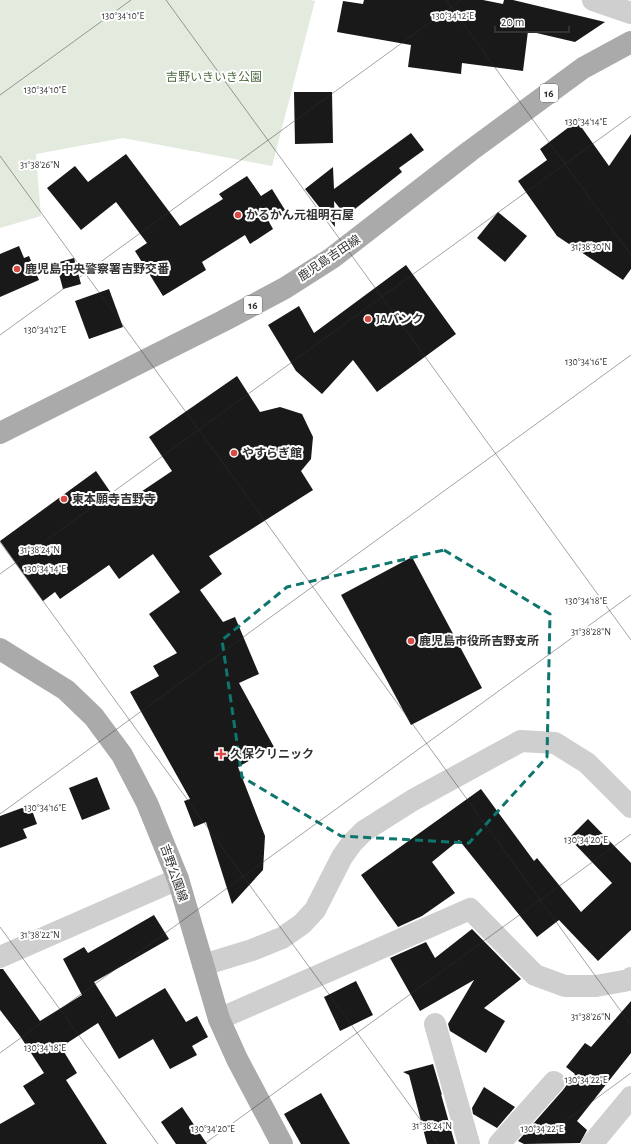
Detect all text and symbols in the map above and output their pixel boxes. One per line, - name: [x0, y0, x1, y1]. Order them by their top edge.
- scale bar: [495, 8, 569, 34]
- text: 130°34'10"E: [102, 11, 145, 21]
- text: 130°34'12"E: [432, 11, 474, 21]
- text: 20 m: [501, 16, 524, 28]
- park label: 吉野いきいき公園: [166, 70, 262, 83]
- road number: 16: [540, 84, 558, 102]
- text: 130°34'10"E: [24, 85, 67, 95]
- text: 130°34'14"E: [565, 117, 607, 127]
- text: 31°38'26"N: [20, 160, 60, 170]
- place label: かるかん元祖明石屋: [246, 209, 354, 221]
- marker: かるかん元祖明石屋: [233, 210, 243, 220]
- street label: 鹿児島吉田線: [295, 232, 362, 283]
- text: 31°38'30"N: [571, 242, 611, 252]
- place label: 鹿児島中央警察署吉野交番: [25, 262, 170, 275]
- marker: 鹿児島中央警察署吉野交番: [12, 264, 22, 274]
- road number: 16: [244, 296, 262, 314]
- place label: JAバンク: [376, 312, 424, 325]
- marker: JAバンク: [363, 314, 373, 324]
- text: 130°34'12"E: [24, 325, 66, 335]
- text: 130°34'16"E: [565, 357, 607, 367]
- place label: やすらぎ館: [242, 446, 302, 459]
- marker: やすらぎ館: [229, 448, 239, 458]
- place label: 東本願寺吉野寺: [72, 492, 156, 505]
- marker: 東本願寺吉野寺: [59, 494, 69, 504]
- text: 31°38'24"N: [20, 545, 60, 555]
- text: 130°34'14"E: [24, 564, 66, 574]
- text: 130°34'18"E: [565, 596, 607, 606]
- text: 31°38'28"N: [571, 627, 611, 637]
- place label: 鹿児島市役所吉野支所: [419, 634, 539, 647]
- marker: 鹿児島市役所吉野支所: [406, 636, 416, 646]
- place label: 久保クリニック: [230, 747, 314, 760]
- marker: 久保クリニック: [215, 748, 227, 760]
- text: 130°34'16"E: [24, 803, 66, 813]
- text: 130°34'20"E: [564, 835, 608, 845]
- street label: 吉野公園線: [159, 842, 190, 903]
- text: 31°38'22"N: [20, 930, 60, 940]
- text: 31°38'26"N: [571, 1012, 611, 1022]
- text: 130°34'18"E: [24, 1043, 66, 1053]
- text: 130°34'22"E: [564, 1075, 608, 1085]
- text: 31°38'24"N: [412, 1121, 452, 1131]
- text: 130°34'20"E: [191, 1124, 235, 1134]
- text: 130°34'22"E: [520, 1124, 564, 1134]

